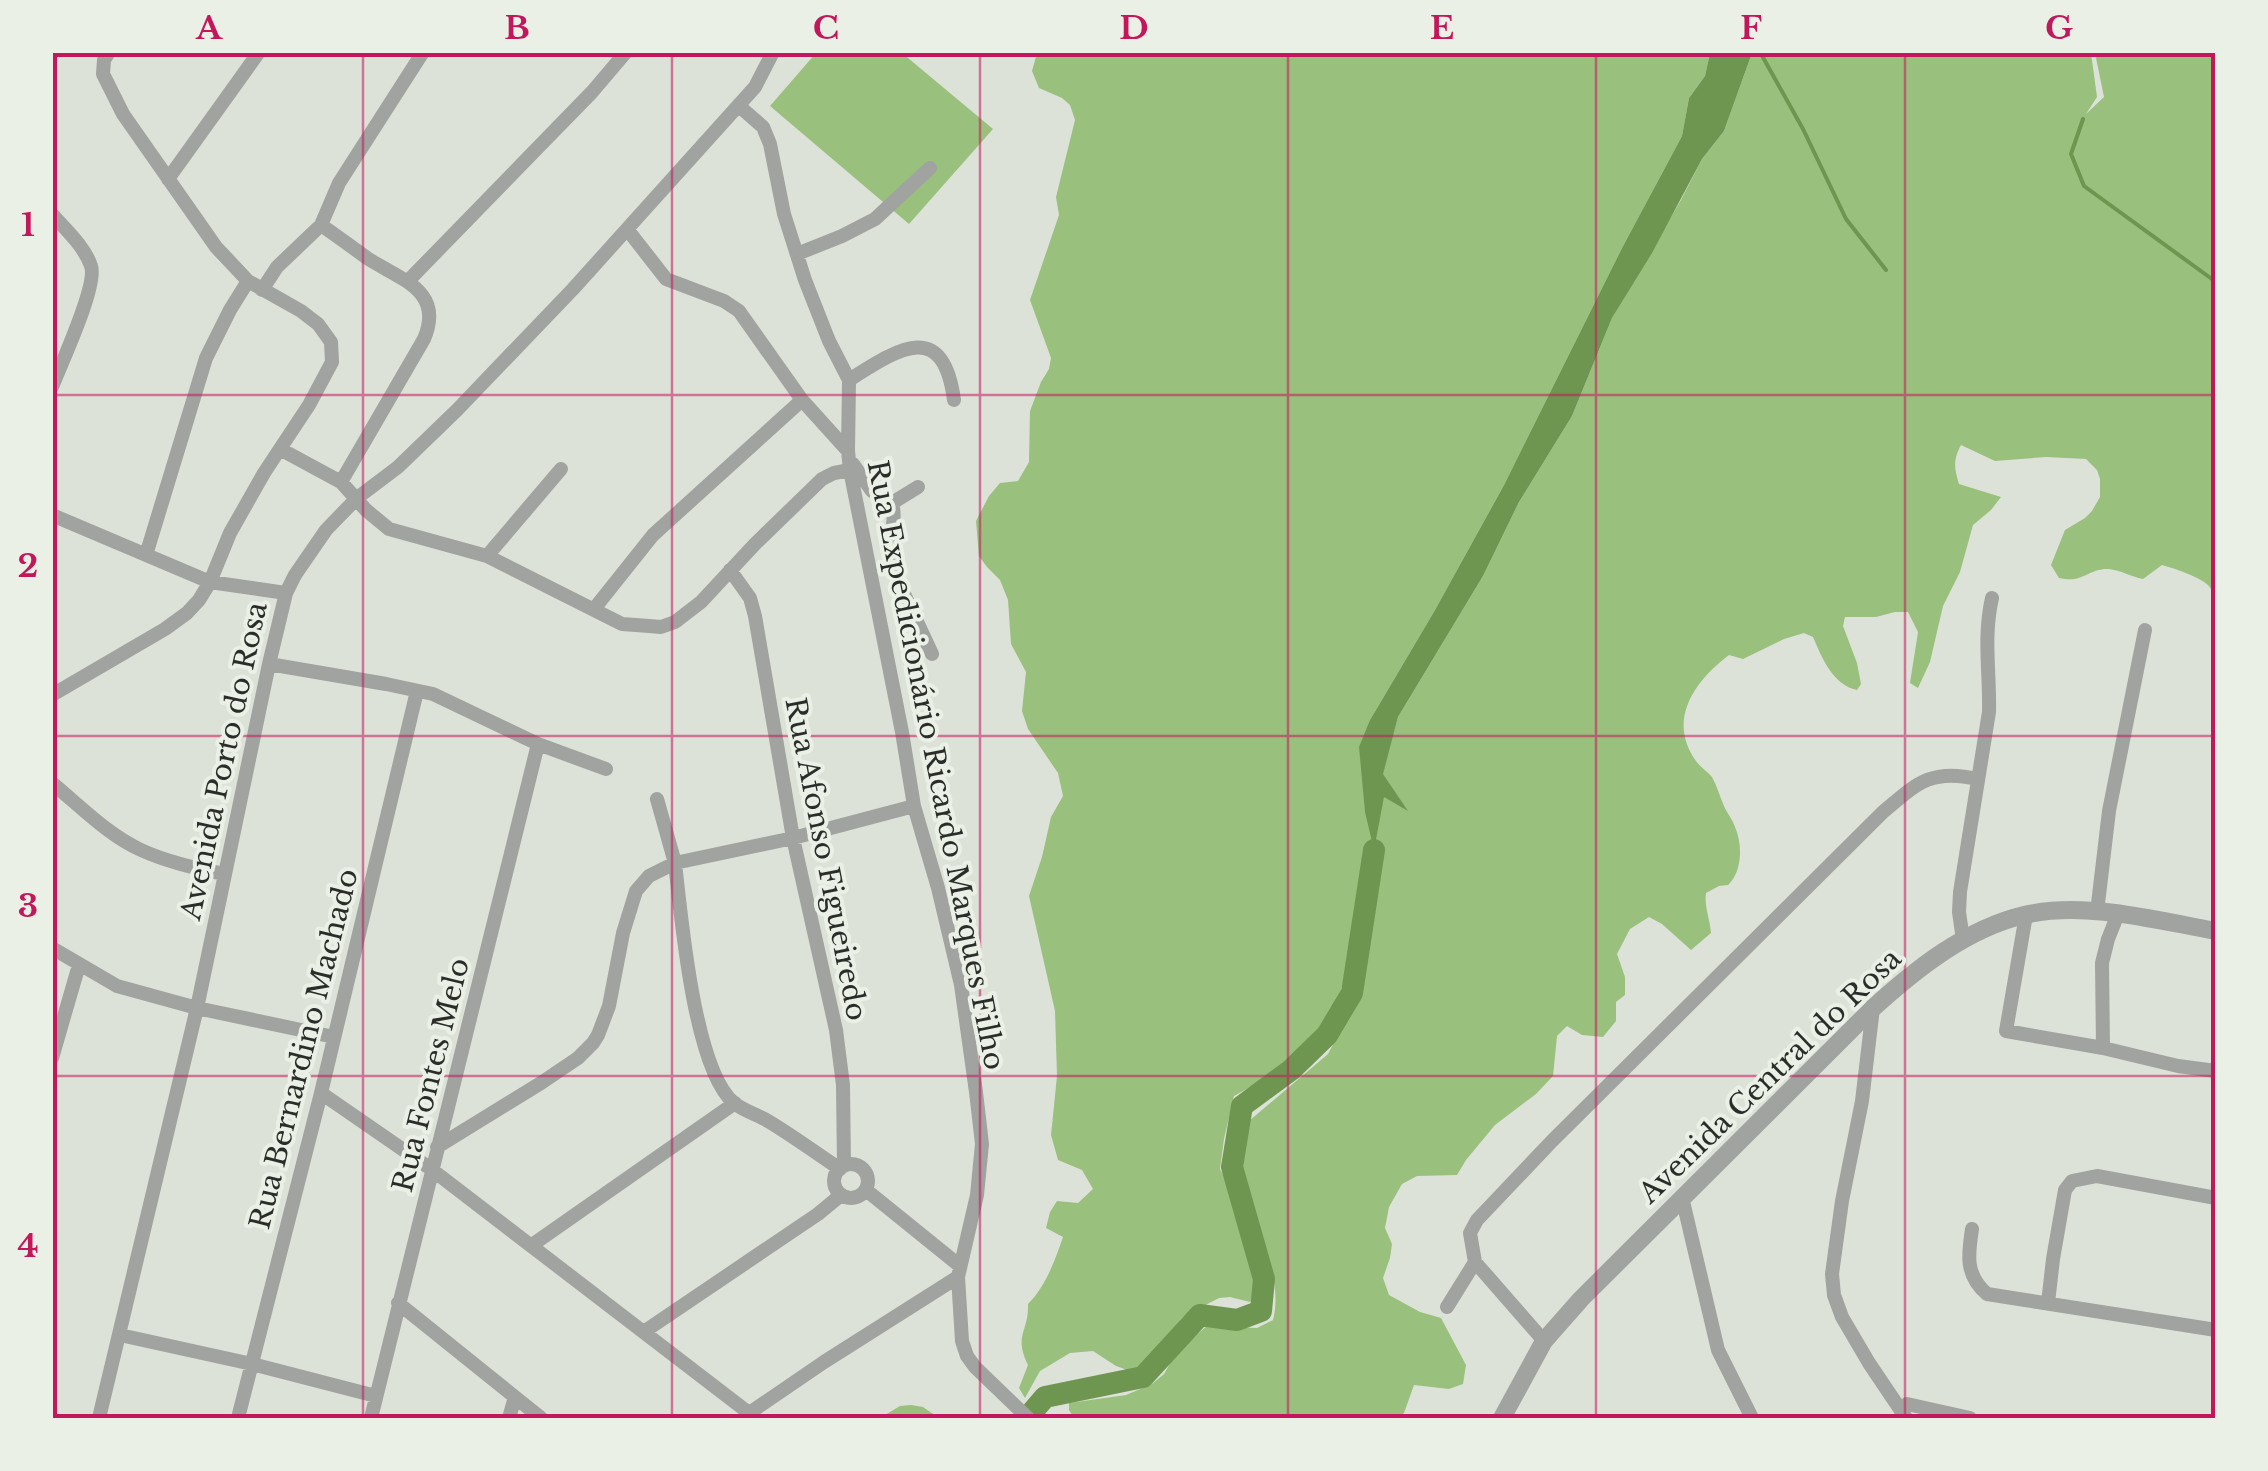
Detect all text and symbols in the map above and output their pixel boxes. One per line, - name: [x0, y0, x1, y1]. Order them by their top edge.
- text: A: [195, 8, 223, 48]
- text: B: [504, 8, 530, 48]
- text: C: [813, 8, 839, 48]
- text: D: [1119, 8, 1149, 48]
- text: E: [1430, 8, 1454, 48]
- text: F: [1740, 8, 1762, 48]
- text: G: [2045, 8, 2073, 48]
- text: 1: [21, 205, 35, 245]
- street label: Rua Expedicionário Ricardo Marques Filho: [860, 457, 1012, 1073]
- text: 2: [18, 546, 38, 586]
- street label: Avenida Porto do Rosa: [173, 598, 275, 924]
- street label: Rua Afonso Figueiredo: [778, 695, 874, 1023]
- street label: Rua Bernardino Machado: [242, 865, 366, 1233]
- text: 3: [18, 886, 38, 926]
- street label: Avenida Central do Rosa: [1631, 941, 1909, 1211]
- street label: Rua Fontes Melo: [385, 954, 477, 1196]
- text: 4: [17, 1226, 39, 1266]

